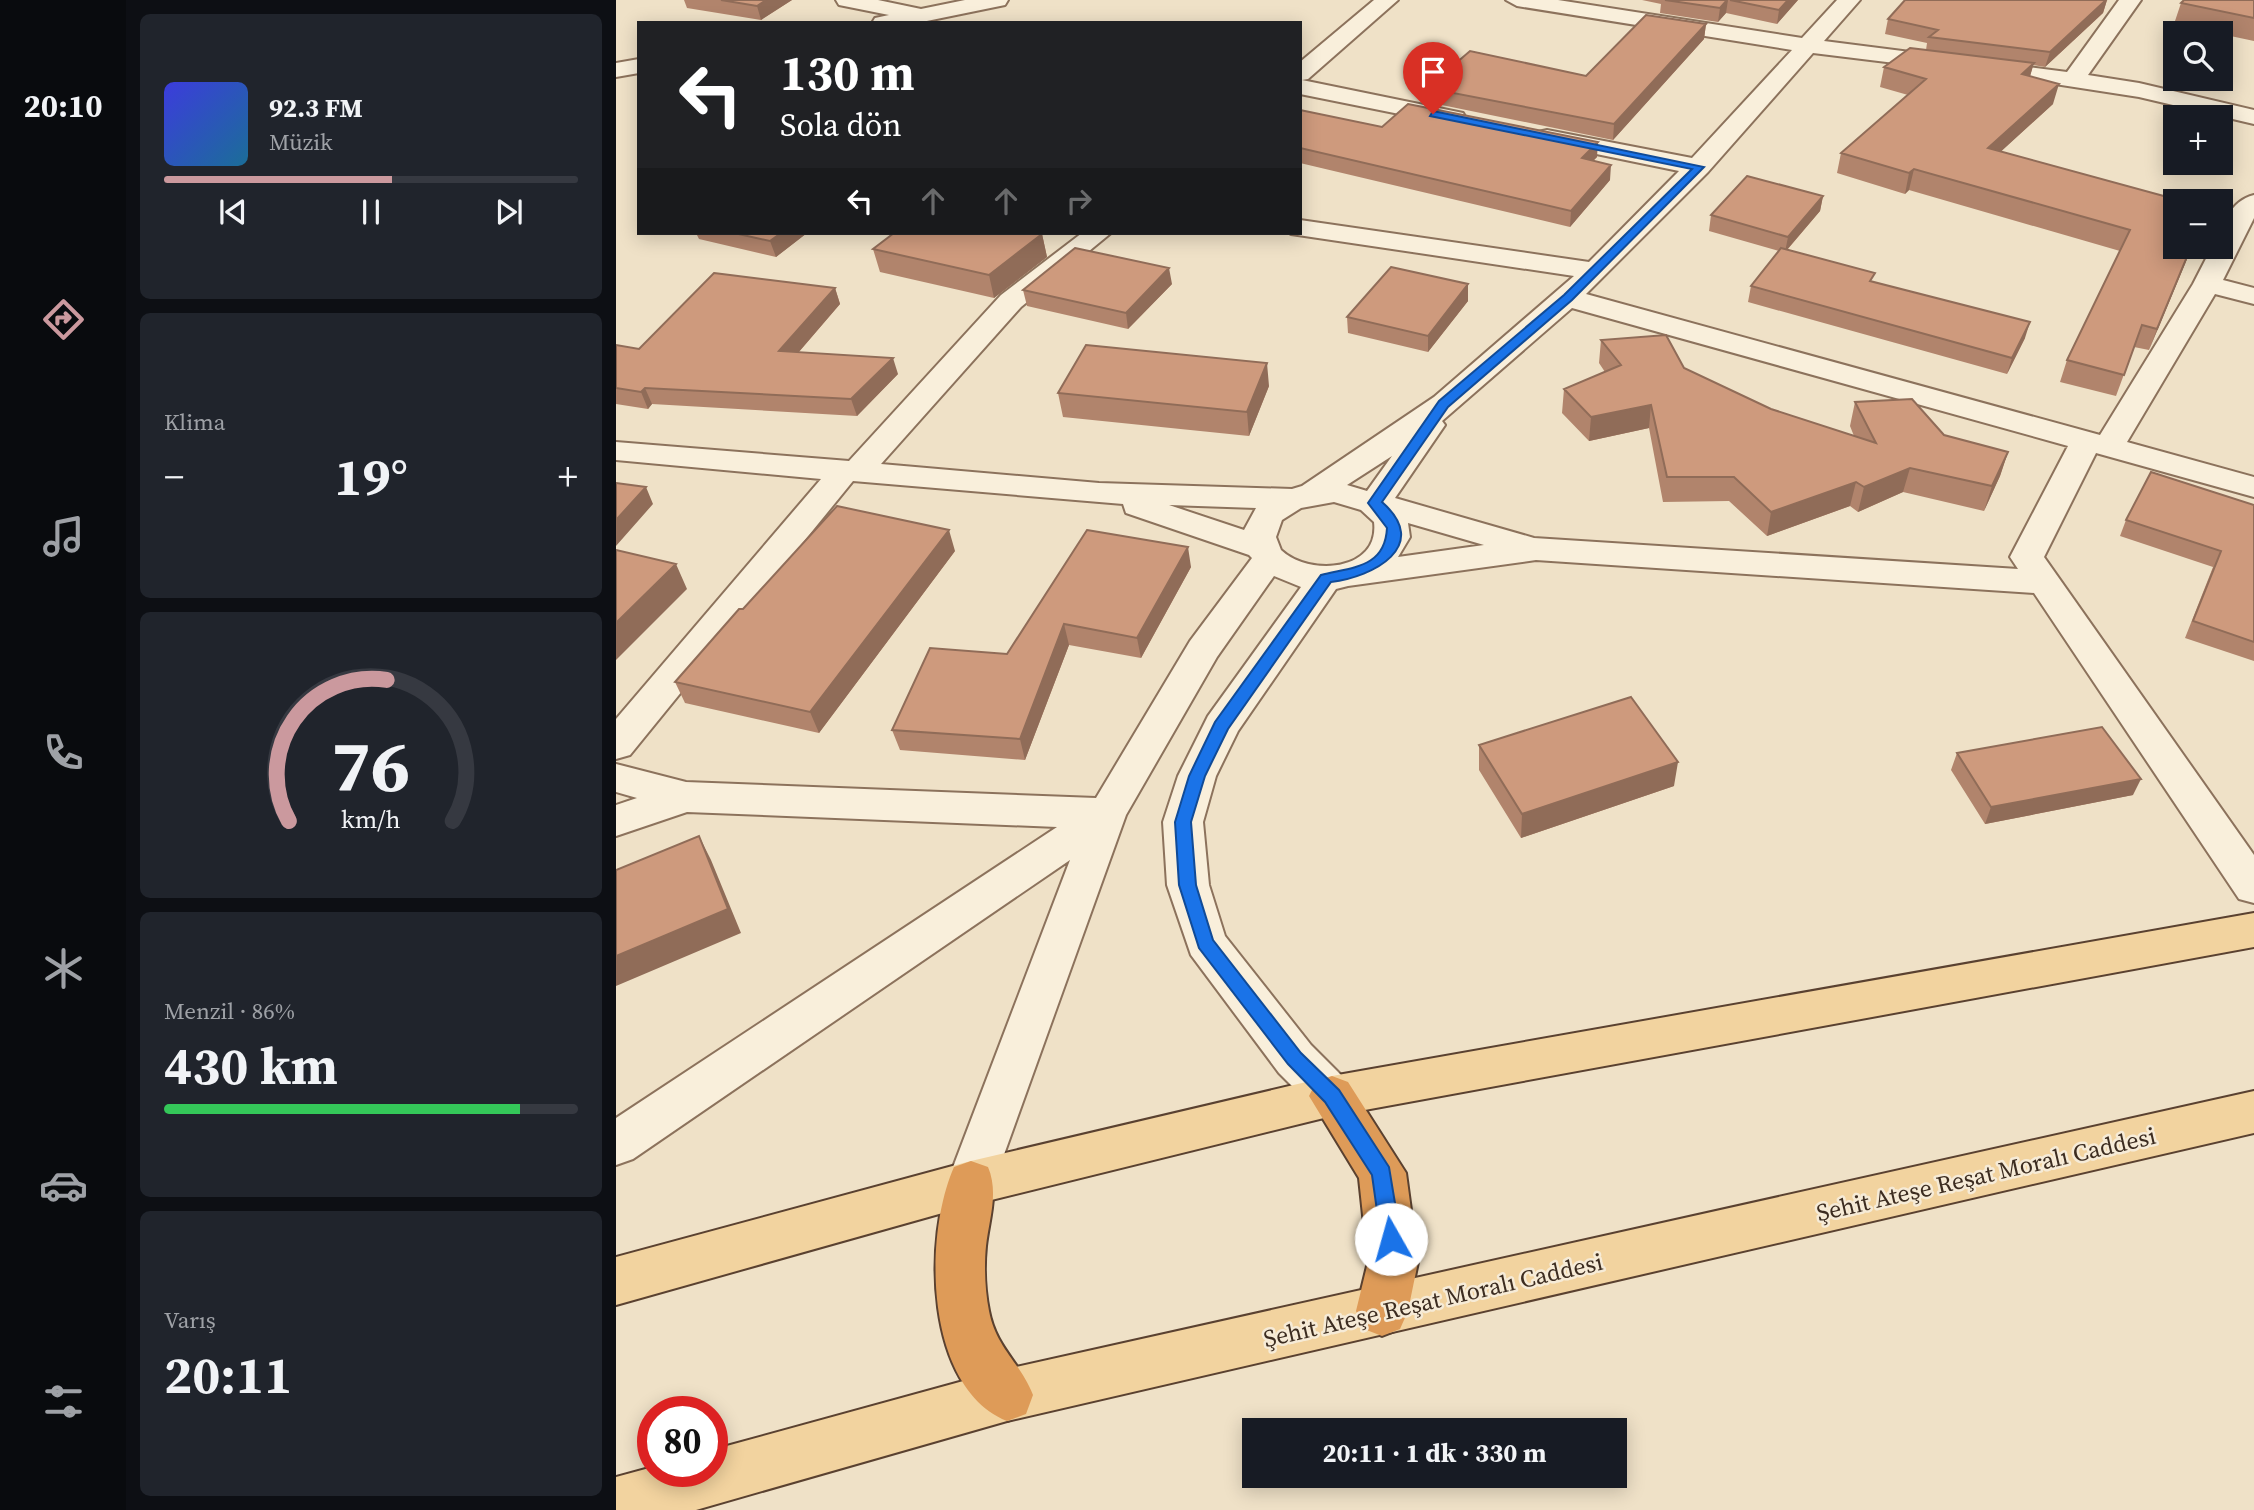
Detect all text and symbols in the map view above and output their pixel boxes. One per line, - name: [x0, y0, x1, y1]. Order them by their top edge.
- map controls: [2163, 21, 2233, 259]
- button: search: [2163, 21, 2233, 91]
- text: 130 m: [780, 39, 915, 106]
- pin: [1403, 42, 1463, 114]
- icon: left: [665, 49, 756, 140]
- icon: arrive: [1414, 53, 1452, 91]
- text: 20:10: [24, 84, 102, 128]
- text: 92.3 FM: [269, 90, 363, 126]
- text: Sola dön: [780, 103, 902, 147]
- button: +: [2163, 105, 2233, 175]
- text: Müzik: [269, 126, 333, 158]
- icon: left: [841, 182, 879, 220]
- icon: ahead: [914, 182, 952, 220]
- icon: ahead: [987, 182, 1025, 220]
- icon: right: [1060, 182, 1098, 220]
- button: −: [2163, 189, 2233, 259]
- icon: previous: [214, 193, 252, 231]
- icon: pause: [352, 193, 390, 231]
- icon: next: [490, 193, 528, 231]
- icon: directions: [39, 295, 88, 344]
- text: Klima: [164, 406, 225, 438]
- text: 19°: [334, 441, 408, 512]
- text: −: [164, 451, 184, 503]
- text: +: [558, 451, 578, 503]
- icon: music: [39, 512, 88, 561]
- text: 76: [332, 716, 410, 815]
- icon: phone: [39, 728, 88, 777]
- text: km/h: [341, 802, 401, 836]
- icon: climate: [39, 944, 88, 993]
- text: Menzil · 86%: [164, 995, 295, 1027]
- text: 430 km: [164, 1030, 338, 1101]
- street label: Şehit Ateşe Reşat Moralı Caddesi: [1813, 1119, 2159, 1229]
- icon: car: [39, 1161, 88, 1210]
- position arrow: [1354, 1202, 1428, 1276]
- street label: Şehit Ateşe Reşat Moralı Caddesi: [1260, 1245, 1606, 1355]
- text: Varış: [164, 1304, 216, 1336]
- text: 20:11: [164, 1339, 292, 1410]
- icon: filters: [39, 1377, 88, 1426]
- speed limit sign: 80: [637, 1396, 728, 1487]
- text: 20:11 · 1 dk · 330 m: [1322, 1435, 1547, 1471]

